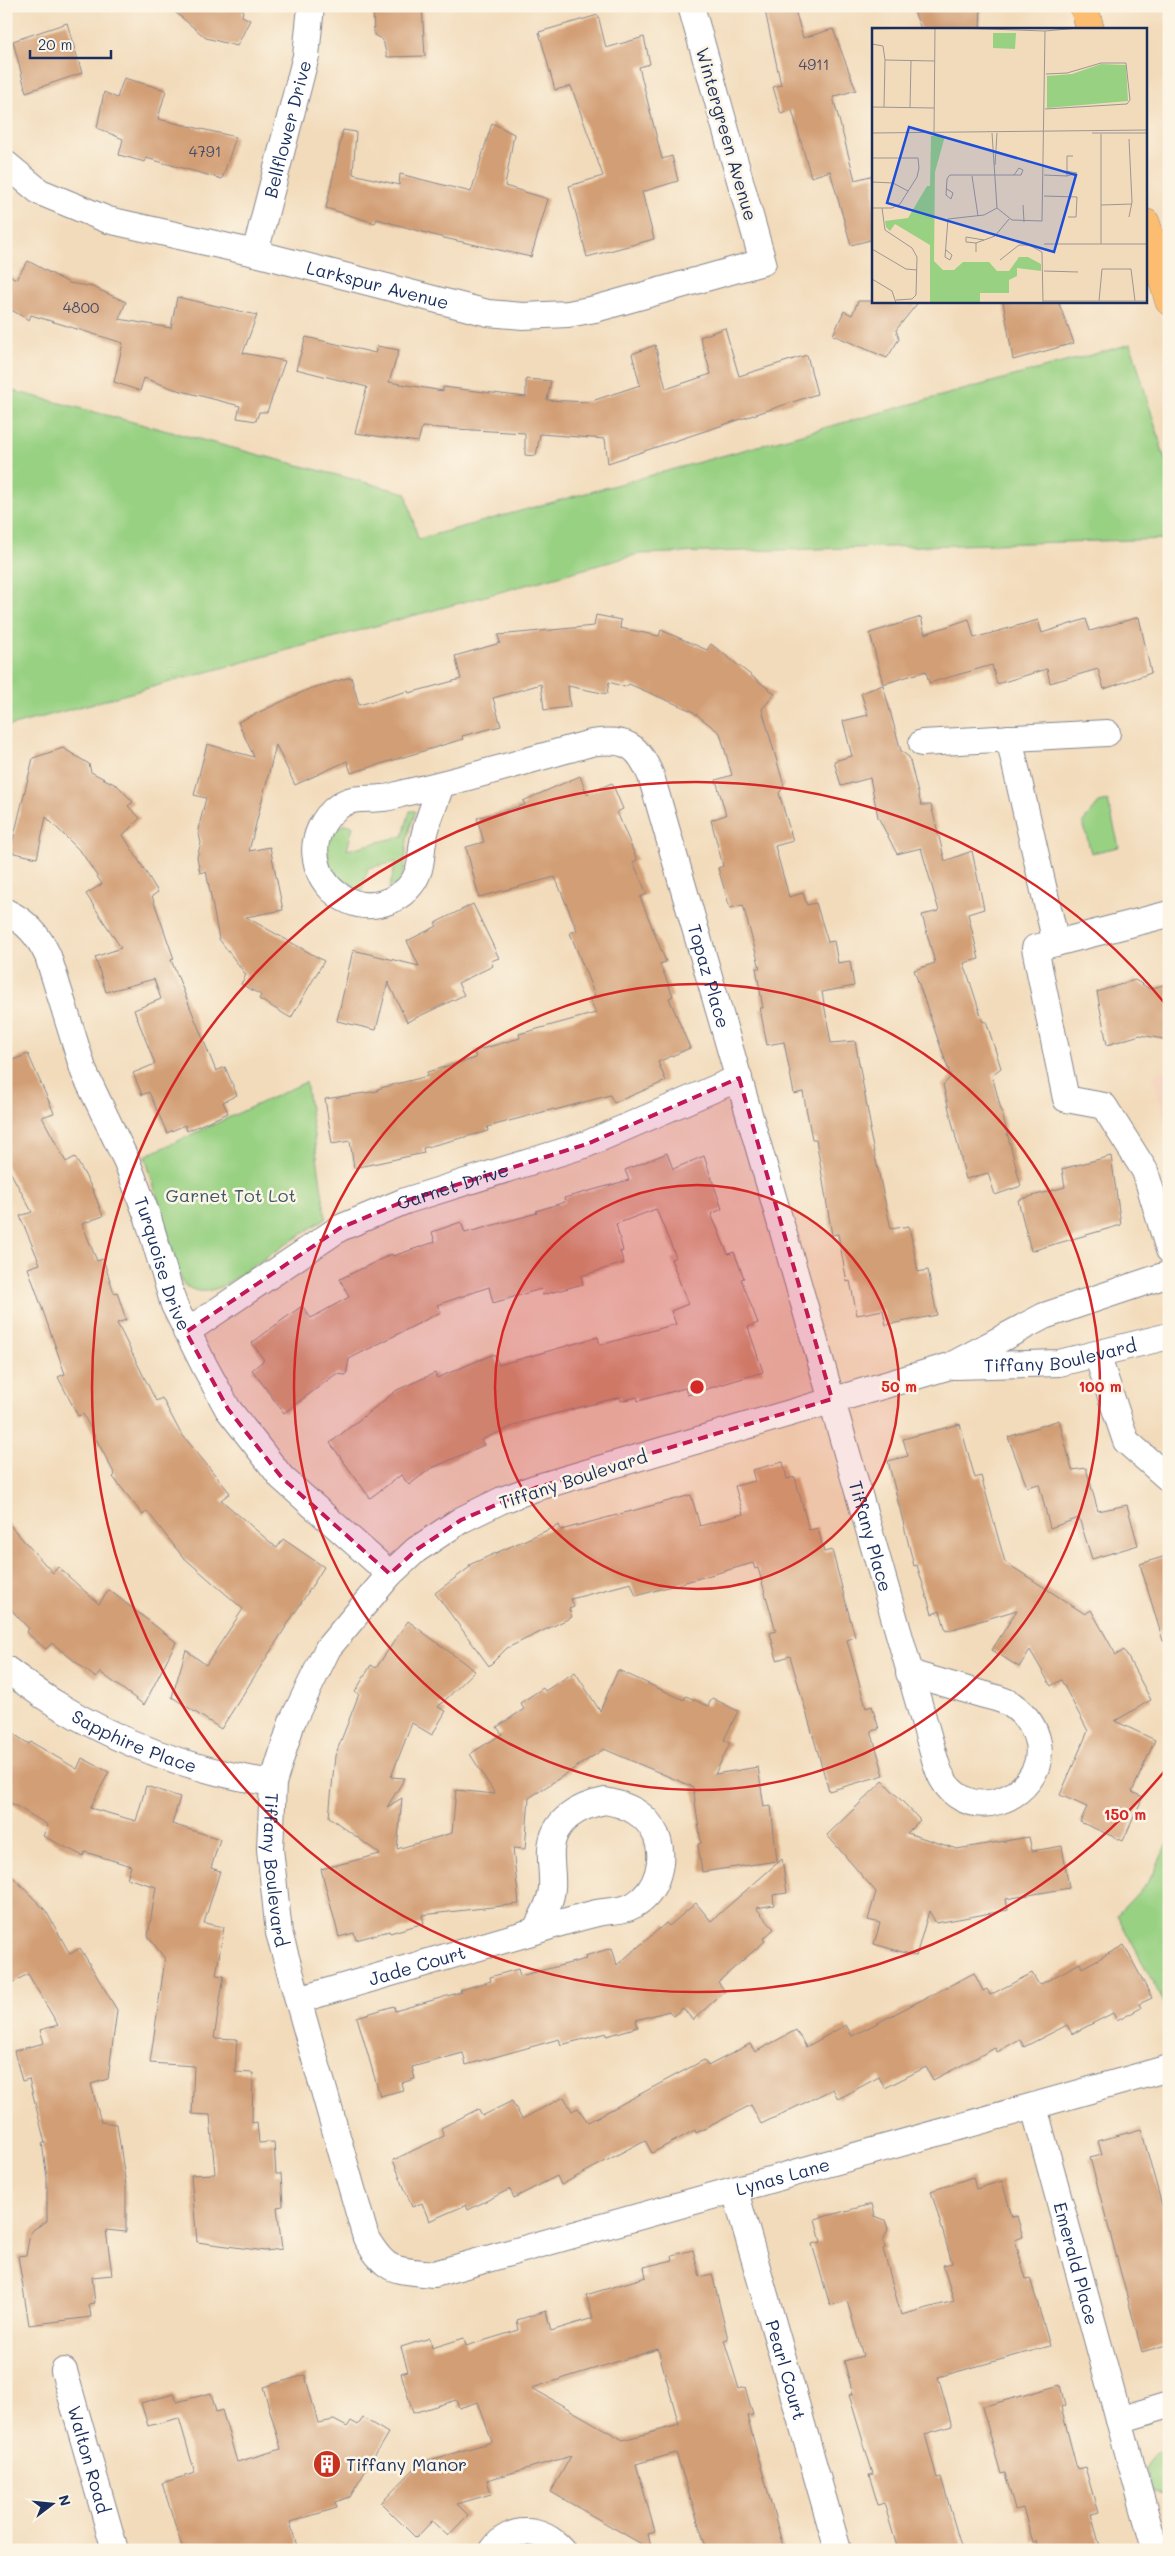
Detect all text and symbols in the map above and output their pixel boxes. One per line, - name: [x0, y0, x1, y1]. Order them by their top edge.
- scale bar: [30, 28, 111, 60]
- inset map: [872, 28, 1148, 302]
- text: 20 m: [38, 34, 72, 54]
- street label: Wintergreen Avenue: [691, 45, 763, 223]
- house number: 4911: [798, 54, 830, 74]
- street label: Bellflower Drive: [258, 58, 316, 200]
- house number: 4791: [189, 141, 221, 161]
- street label: Larkspur Avenue: [304, 255, 452, 314]
- house number: 4800: [63, 297, 99, 317]
- street label: Topaz Place: [683, 921, 736, 1031]
- street label: Garnet Drive: [393, 1157, 511, 1215]
- park label: Garnet Tot Lot: [166, 1183, 296, 1207]
- street label: Turquoise Drive: [129, 1193, 197, 1334]
- street label: Tiffany Boulevard: [983, 1332, 1139, 1377]
- text: 50 m: [881, 1376, 917, 1396]
- text: 100 m: [1078, 1376, 1122, 1396]
- centre of rings: [688, 1378, 706, 1396]
- street label: Tiffany Boulevard: [496, 1444, 650, 1514]
- street label: Tiffany Place: [844, 1478, 898, 1594]
- street label: Sapphire Place: [67, 1704, 200, 1778]
- street label: Tiffany Boulevard: [258, 1792, 294, 1950]
- text: 150 m: [1104, 1804, 1146, 1824]
- street label: Jade Court: [366, 1940, 468, 1991]
- street label: Lynas Lane: [733, 2152, 832, 2201]
- street label: Emerald Place: [1048, 2199, 1105, 2327]
- street label: Pearl Court: [761, 2317, 812, 2423]
- street label: Walton Road: [62, 2403, 116, 2516]
- building icon: Tiffany Manor: [312, 2449, 342, 2479]
- place label: Tiffany Manor: [346, 2452, 467, 2476]
- north arrow: [28, 2478, 78, 2528]
- text: N: [54, 2493, 76, 2508]

